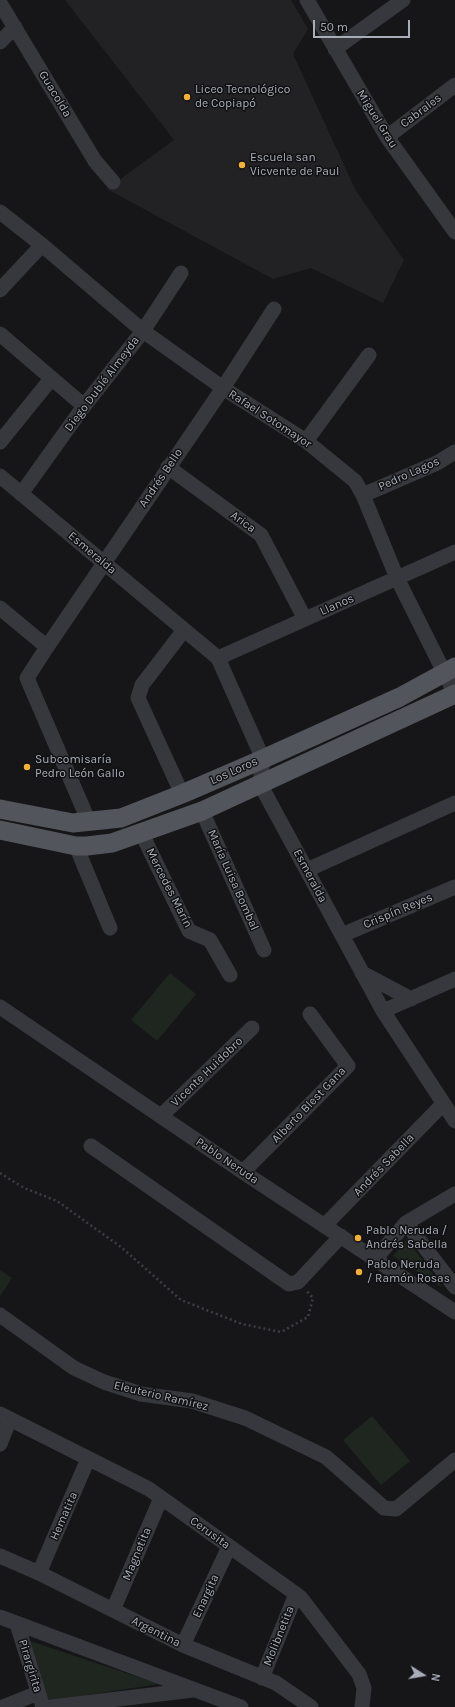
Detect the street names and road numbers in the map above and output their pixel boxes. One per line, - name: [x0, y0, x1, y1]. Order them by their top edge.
- street label: Guacolda: [36, 68, 74, 120]
- street label: Miguel Grau: [353, 87, 401, 151]
- street label: Cabrales: [398, 91, 444, 131]
- street label: Diego Dublé Almeyda: [62, 334, 142, 434]
- street label: Rafael Sotomayor: [226, 387, 314, 451]
- street label: Andrés Bello: [136, 446, 186, 510]
- street label: Pedro Lagos: [376, 454, 442, 494]
- street label: Arica: [228, 508, 258, 536]
- street label: Esmeralda: [65, 529, 119, 577]
- street label: Llanos: [318, 591, 356, 619]
- street label: Los Loros: [208, 754, 260, 788]
- street label: María Luisa Bombal: [204, 827, 262, 933]
- street label: Mercedes Marín: [143, 846, 195, 930]
- street label: Esmeralda: [290, 847, 330, 905]
- street label: Crispín Reyes: [361, 890, 435, 932]
- street label: Vicente Huidobro: [168, 1034, 246, 1110]
- street label: Alberto Blest Gana: [269, 1064, 349, 1146]
- street label: Andrés Sabella: [351, 1131, 417, 1199]
- street label: Pablo Neruda: [193, 1135, 261, 1187]
- street label: Eleuterio Ramírez: [112, 1378, 210, 1414]
- street label: Hematita: [47, 1490, 81, 1542]
- street label: Cerusita: [187, 1514, 233, 1552]
- street label: Magnetita: [119, 1525, 155, 1583]
- street label: Enargita: [190, 1572, 222, 1620]
- street label: Molibnetita: [260, 1604, 298, 1668]
- street label: Argentina: [129, 1614, 183, 1650]
- street label: Pirargirita: [15, 1638, 45, 1694]

